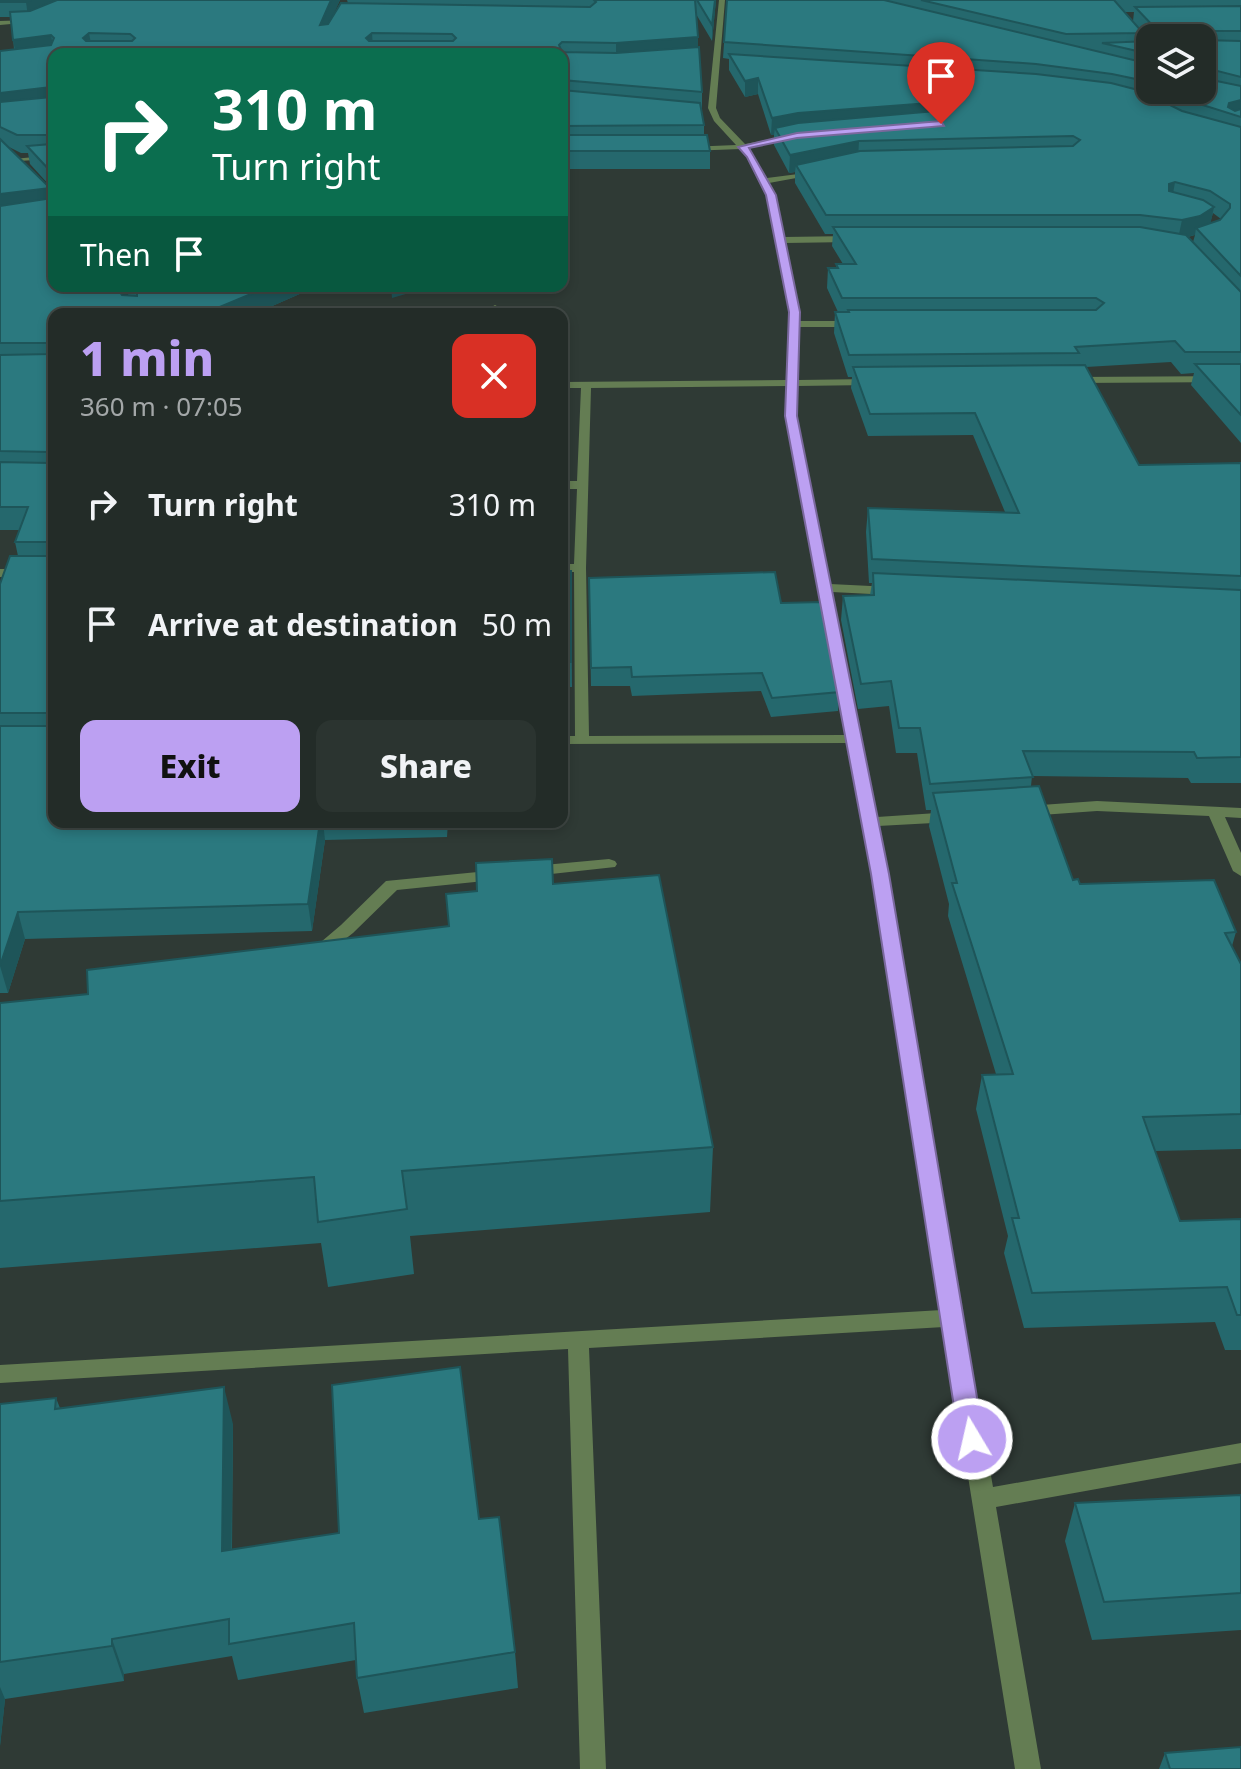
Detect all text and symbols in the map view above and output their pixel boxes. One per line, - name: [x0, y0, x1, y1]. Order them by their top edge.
- map controls: [1136, 24, 1216, 104]
- button: layers: [1136, 24, 1216, 104]
- pin: [907, 42, 975, 124]
- icon: arrive: [919, 54, 963, 98]
- text: 310 m: [212, 70, 377, 146]
- icon: right: [80, 80, 184, 184]
- text: Turn right: [212, 142, 380, 191]
- icon: arrive: [167, 232, 211, 276]
- text: Then: [80, 234, 151, 275]
- text: 1 min: [80, 325, 214, 390]
- button: close: [452, 334, 536, 418]
- text: 360 m · 07:05: [80, 388, 243, 424]
- icon: right: [80, 482, 124, 526]
- text: Turn right: [148, 484, 298, 525]
- text: 310 m: [449, 484, 536, 525]
- icon: arrive: [80, 602, 124, 646]
- text: Arrive at destination: [148, 604, 458, 645]
- text: 50 m: [482, 604, 552, 645]
- button: Exit: [80, 720, 300, 812]
- button: Share: [316, 720, 536, 812]
- position arrow: [930, 1397, 1014, 1481]

